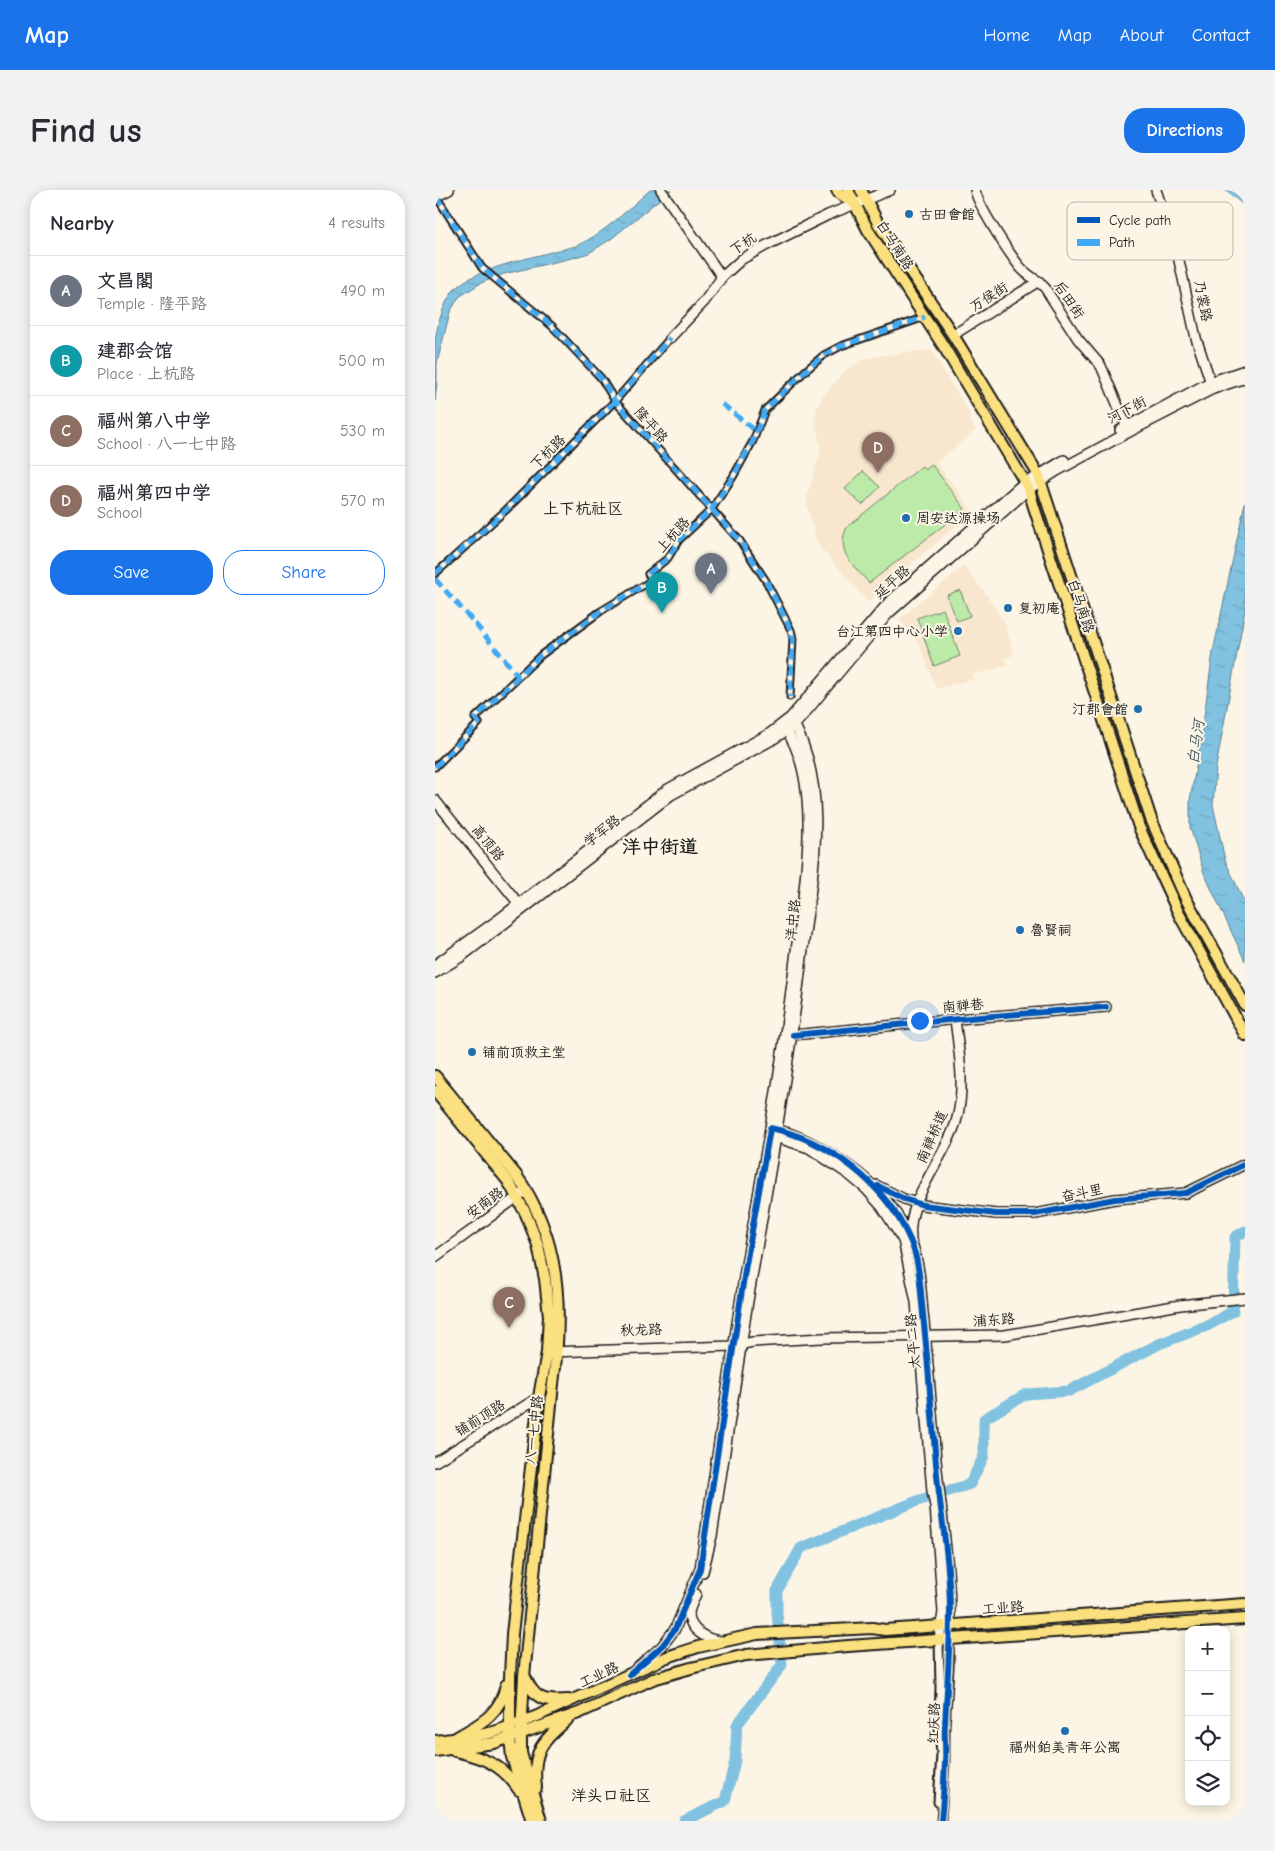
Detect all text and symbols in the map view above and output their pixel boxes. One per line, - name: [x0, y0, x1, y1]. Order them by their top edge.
- text: Map: [25, 21, 69, 49]
- text: Home: [983, 25, 1030, 46]
- text: Map: [1058, 25, 1092, 46]
- text: About: [1120, 25, 1164, 46]
- text: Contact: [1192, 25, 1250, 46]
- button: Directions: [1124, 108, 1245, 153]
- text: Find us: [30, 110, 142, 151]
- legend: [1067, 202, 1233, 260]
- place label: 古田會館: [919, 206, 975, 223]
- marker: 古田會館: [903, 208, 915, 220]
- text: Nearby: [50, 211, 114, 235]
- text: Cycle path: [1109, 212, 1171, 229]
- text: 4 results: [328, 214, 385, 232]
- street label: 白马南路: [873, 217, 917, 273]
- street label: 下杭: [727, 229, 759, 259]
- text: Path: [1109, 234, 1135, 251]
- text: 文昌閣: [97, 270, 154, 292]
- street label: 后田街: [1050, 278, 1088, 322]
- street label: 万侯街: [967, 279, 1011, 315]
- street label: 乃裳路: [1191, 279, 1215, 323]
- text: A: [62, 282, 70, 300]
- text: 490 m: [340, 282, 385, 300]
- text: Temple · 隆平路: [97, 295, 207, 313]
- text: 建郡会馆: [97, 340, 173, 362]
- text: B: [61, 352, 71, 370]
- text: 500 m: [338, 352, 385, 370]
- text: Place · 上杭路: [97, 365, 195, 383]
- street label: 河下街: [1104, 393, 1150, 427]
- street label: 隆平路: [631, 404, 671, 446]
- text: 福州第八中学: [97, 410, 211, 432]
- text: C: [61, 422, 71, 440]
- text: 530 m: [340, 422, 385, 440]
- street label: 下杭路: [527, 431, 569, 473]
- pin: D: [862, 432, 894, 473]
- text: School · 八一七中路: [97, 435, 236, 453]
- text: 福州第四中学: [97, 482, 211, 504]
- text: D: [61, 492, 71, 510]
- text: 570 m: [340, 492, 385, 510]
- district label: 上下杭社区: [543, 500, 623, 518]
- text: School: [97, 504, 143, 522]
- place label: 周安达源操场: [916, 510, 1000, 527]
- marker: 周安达源操场: [900, 512, 912, 524]
- street label: 上杭路: [653, 514, 693, 556]
- button: Save: [50, 550, 213, 595]
- button: Share: [223, 550, 385, 595]
- pin: A: [695, 553, 727, 594]
- street label: 延平路: [871, 562, 913, 602]
- pin: B: [646, 572, 678, 613]
- street label: 白马南路: [1064, 577, 1098, 635]
- place label: 复初庵: [1018, 600, 1060, 617]
- marker: 复初庵: [1002, 602, 1014, 614]
- place label: 台江第四中心小学: [836, 623, 948, 640]
- marker: 台江第四中心小学: [952, 625, 964, 637]
- place label: 汀郡會館: [1072, 701, 1128, 718]
- marker: 汀郡會館: [1132, 703, 1144, 715]
- water label: 白马河: [1184, 716, 1208, 766]
- street label: 学军路: [580, 811, 624, 851]
- street label: 高顶路: [468, 821, 508, 865]
- district label: 洋中街道: [622, 836, 698, 858]
- street label: 洋中路: [782, 898, 804, 942]
- place label: 魯賢祠: [1030, 922, 1072, 939]
- marker: 魯賢祠: [1014, 924, 1026, 936]
- street label: 南禅巷: [941, 996, 986, 1016]
- your location: [907, 1008, 933, 1034]
- place label: 铺前顶救主堂: [482, 1044, 566, 1061]
- marker: 铺前顶救主堂: [466, 1046, 478, 1058]
- street label: 南禅桥道: [913, 1108, 951, 1166]
- street label: 奋斗里: [1060, 1181, 1104, 1205]
- street label: 安南路: [463, 1184, 507, 1222]
- pin: C: [493, 1287, 525, 1328]
- street label: 浦东路: [972, 1310, 1016, 1330]
- street label: 太平二路: [902, 1312, 924, 1370]
- street label: 秋龙路: [620, 1321, 662, 1339]
- street label: 八一七中路: [522, 1394, 546, 1466]
- street label: 铺前顶路: [452, 1396, 508, 1440]
- street label: 工业路: [981, 1598, 1025, 1618]
- map controls: [1185, 1626, 1230, 1806]
- button: +: [1185, 1626, 1230, 1671]
- street label: 工业路: [576, 1658, 622, 1692]
- button: −: [1185, 1671, 1230, 1716]
- street label: 红庆路: [925, 1702, 943, 1744]
- button: locate: [1185, 1716, 1230, 1761]
- marker: 福州鉑美青年公寓: [1059, 1725, 1071, 1737]
- place label: 福州鉑美青年公寓: [1009, 1739, 1121, 1756]
- button: layers: [1185, 1761, 1230, 1806]
- district label: 洋头口社区: [571, 1787, 651, 1805]

